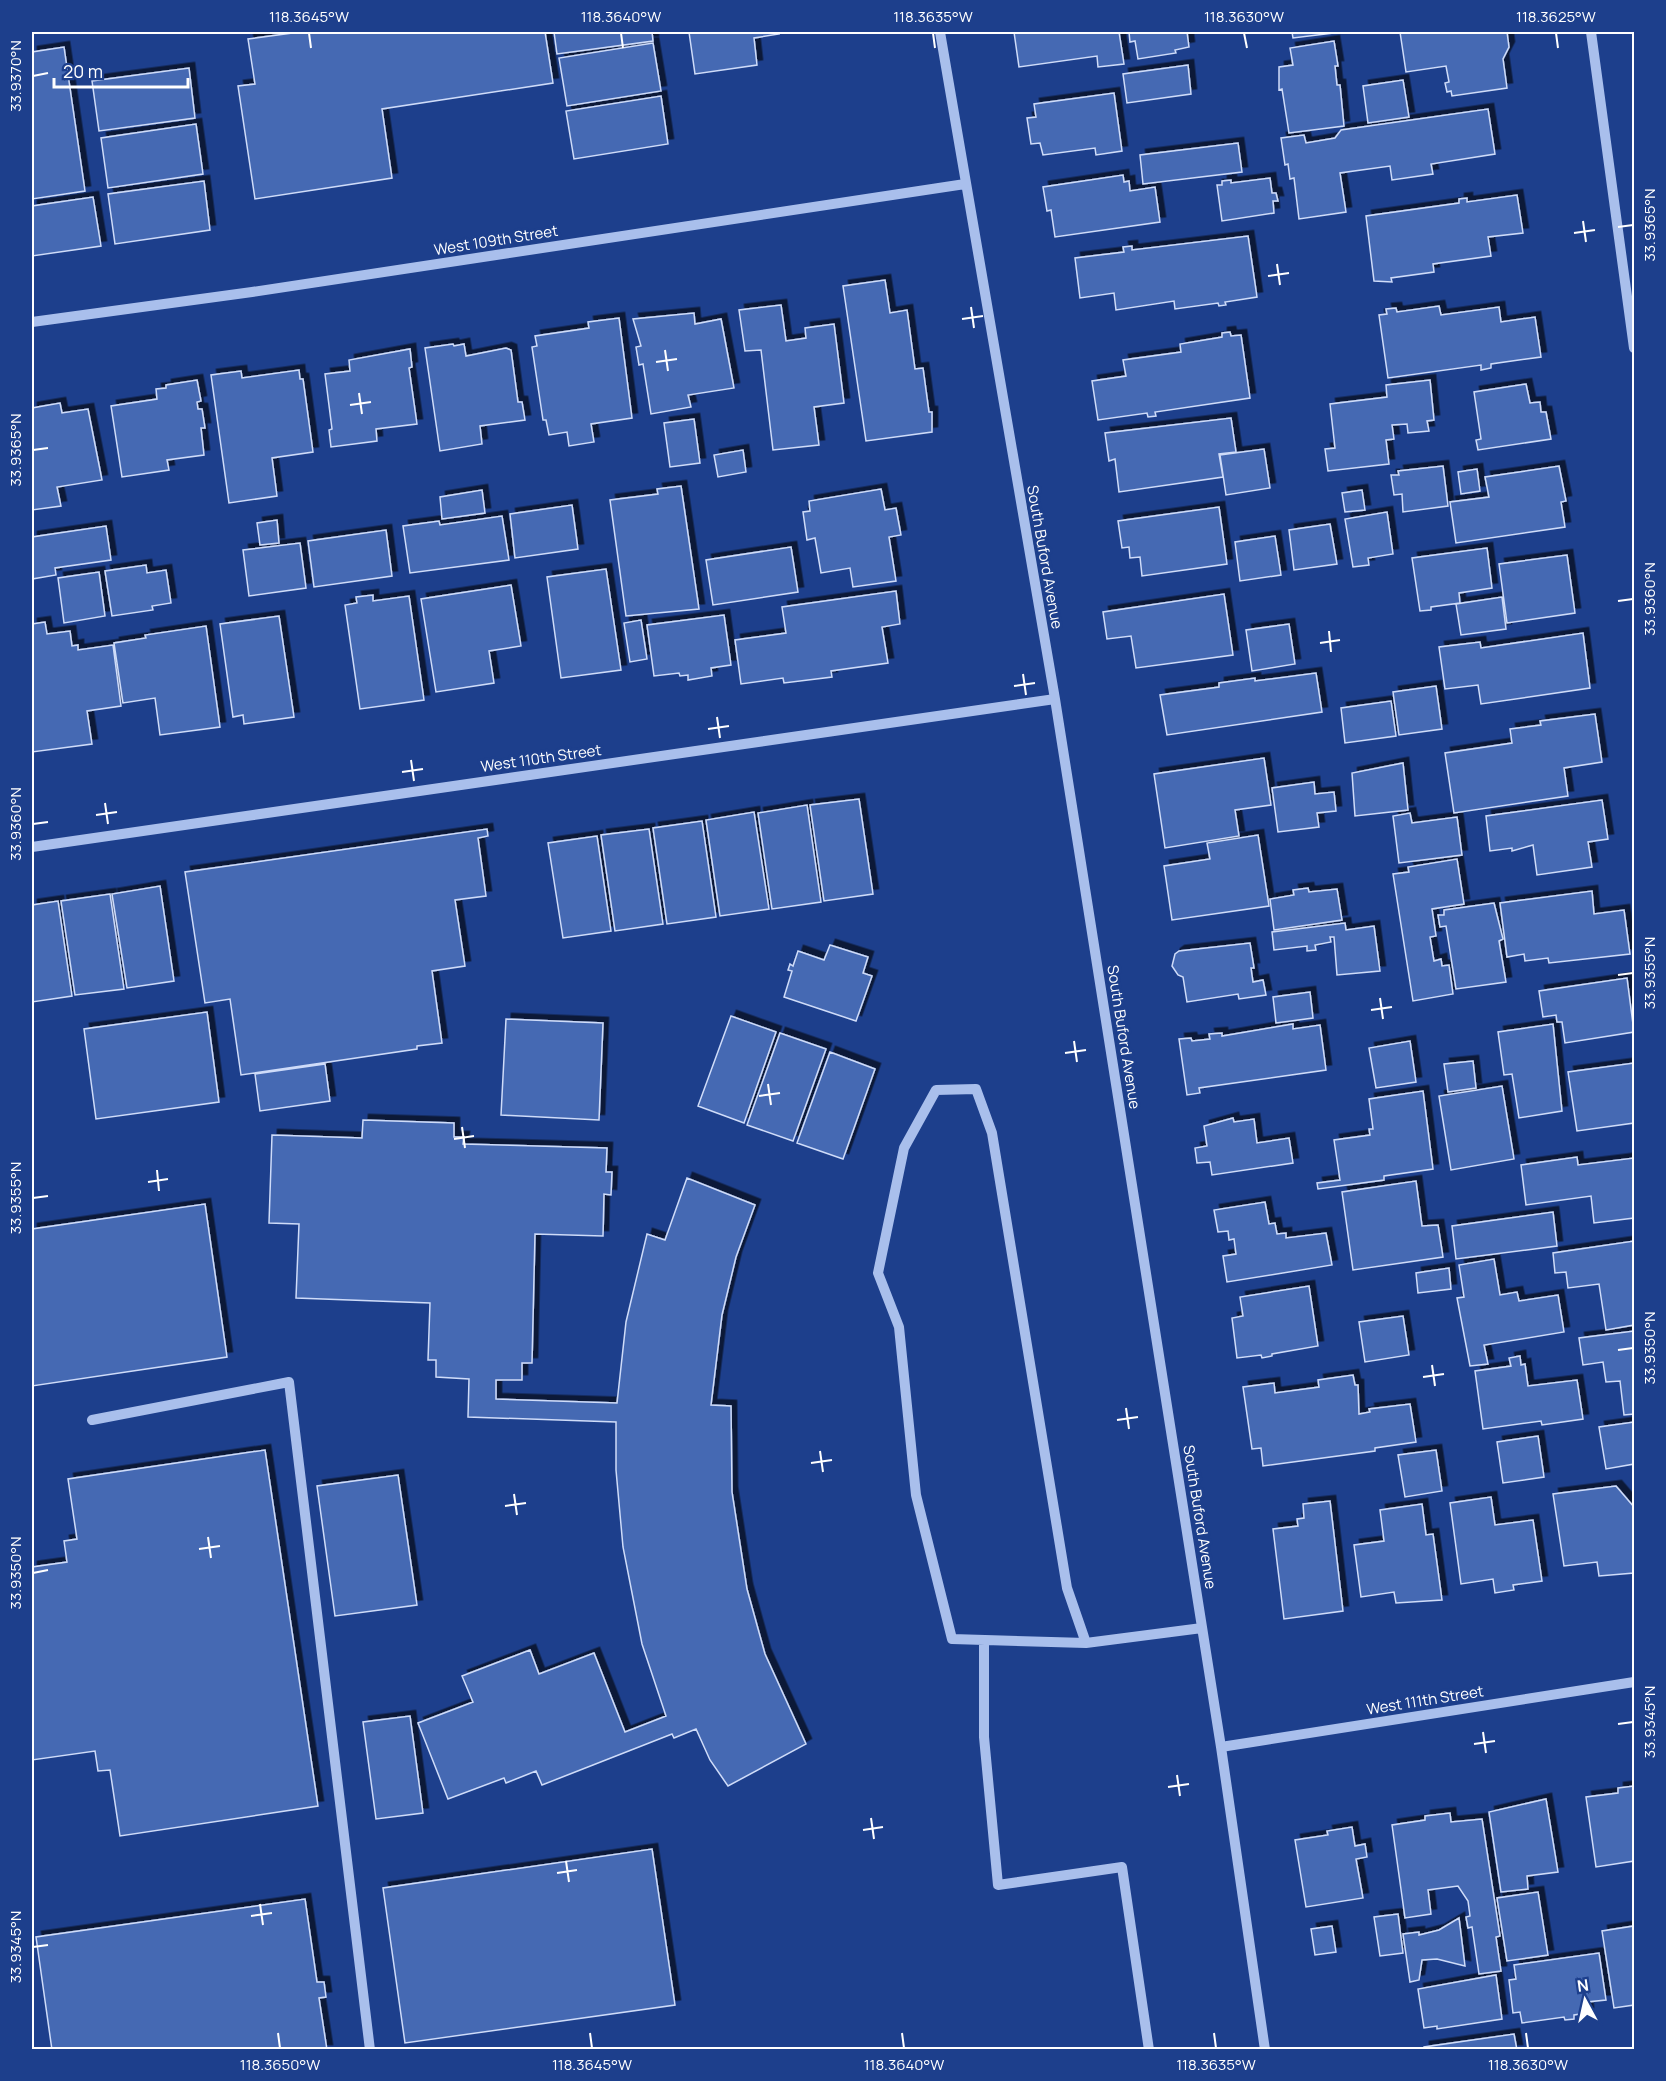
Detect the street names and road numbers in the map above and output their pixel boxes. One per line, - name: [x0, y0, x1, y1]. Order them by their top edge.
- street label: West 109th Street: [433, 220, 559, 260]
- street label: South Buford Avenue: [1022, 484, 1068, 631]
- street label: West 110th Street: [479, 739, 603, 777]
- street label: South Buford Avenue: [1102, 964, 1146, 1111]
- street label: South Buford Avenue: [1178, 1444, 1222, 1591]
- street label: West 111th Street: [1365, 1680, 1485, 1720]

